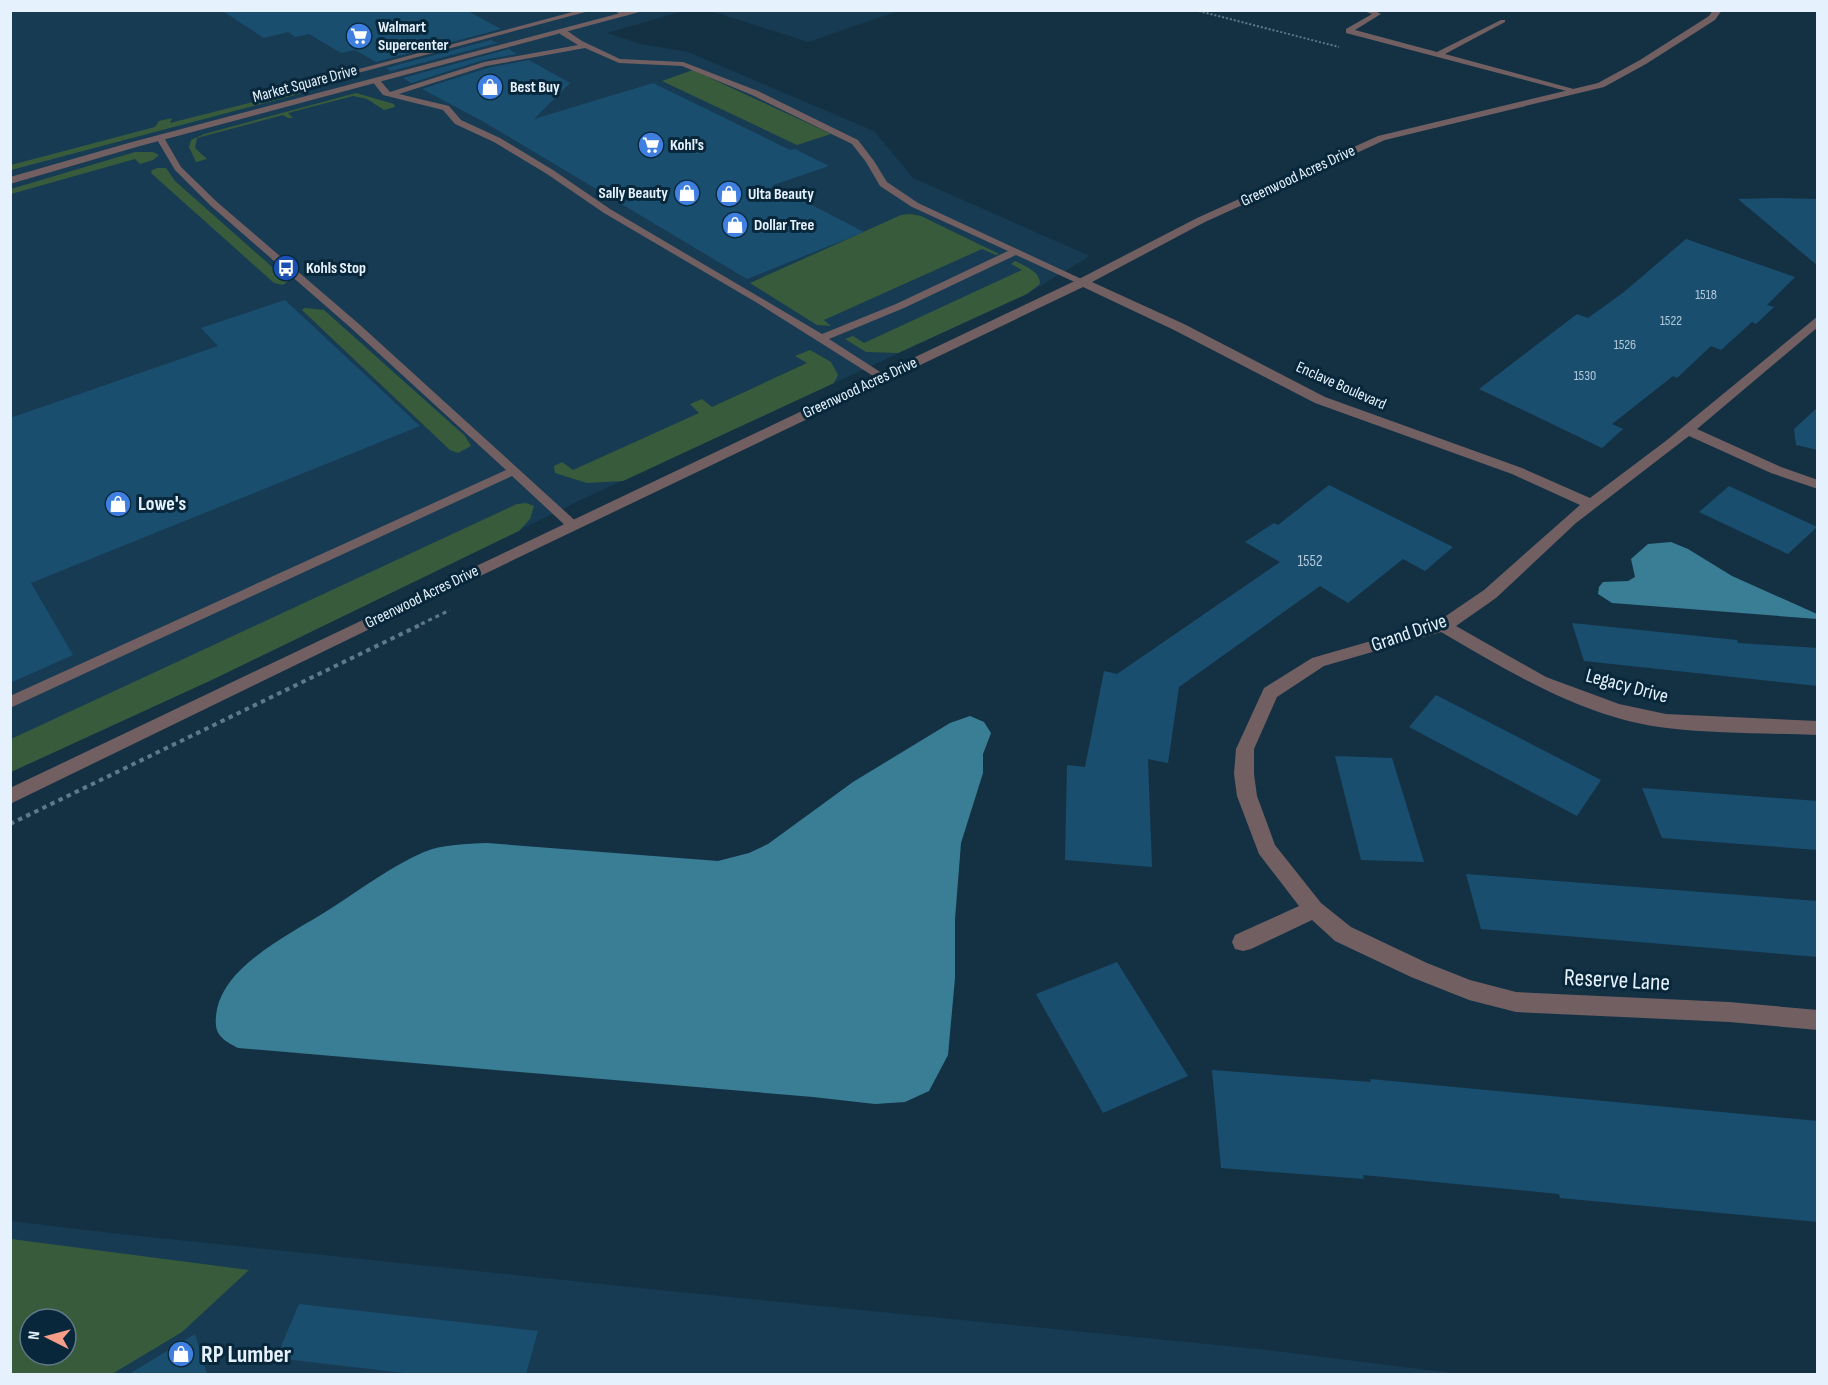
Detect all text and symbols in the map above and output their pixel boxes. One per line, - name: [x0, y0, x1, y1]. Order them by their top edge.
- place label: Walmart Supercenter: [378, 18, 449, 55]
- supermarket icon: Walmart Supercenter: [344, 21, 374, 51]
- street label: Market Square Drive: [251, 61, 359, 107]
- shop icon: Best Buy: [475, 72, 505, 102]
- place label: Best Buy: [510, 78, 560, 97]
- supermarket icon: Kohl's: [636, 130, 666, 160]
- place label: Kohl's: [670, 136, 704, 155]
- street label: Greenwood Acres Drive: [1238, 141, 1358, 211]
- shop icon: Sally Beauty: [672, 178, 702, 208]
- shop icon: Ulta Beauty: [714, 179, 744, 209]
- place label: Sally Beauty: [599, 184, 668, 203]
- place label: Ulta Beauty: [748, 185, 814, 204]
- shop icon: Dollar Tree: [720, 210, 750, 240]
- place label: Dollar Tree: [754, 216, 814, 235]
- bus stop icon: Kohls Stop: [271, 253, 301, 283]
- place label: Kohls Stop: [306, 259, 366, 278]
- house number: 1518: [1695, 286, 1717, 303]
- house number: 1522: [1660, 312, 1682, 329]
- house number: 1526: [1614, 336, 1636, 353]
- street label: Greenwood Acres Drive: [800, 353, 920, 423]
- street label: Enclave Boulevard: [1293, 358, 1389, 414]
- house number: 1530: [1574, 367, 1596, 384]
- shop icon: Lowe's: [103, 489, 133, 519]
- place label: Lowe's: [138, 492, 187, 516]
- house number: 1552: [1297, 552, 1323, 571]
- street label: Greenwood Acres Drive: [362, 561, 482, 633]
- street label: Grand Drive: [1368, 609, 1450, 657]
- street label: Legacy Drive: [1583, 663, 1671, 709]
- street label: Reserve Lane: [1563, 963, 1671, 997]
- north arrow: [18, 1307, 78, 1367]
- text: N: [25, 1330, 44, 1341]
- shop icon: RP Lumber: [166, 1339, 196, 1369]
- place label: RP Lumber: [201, 1340, 292, 1369]

